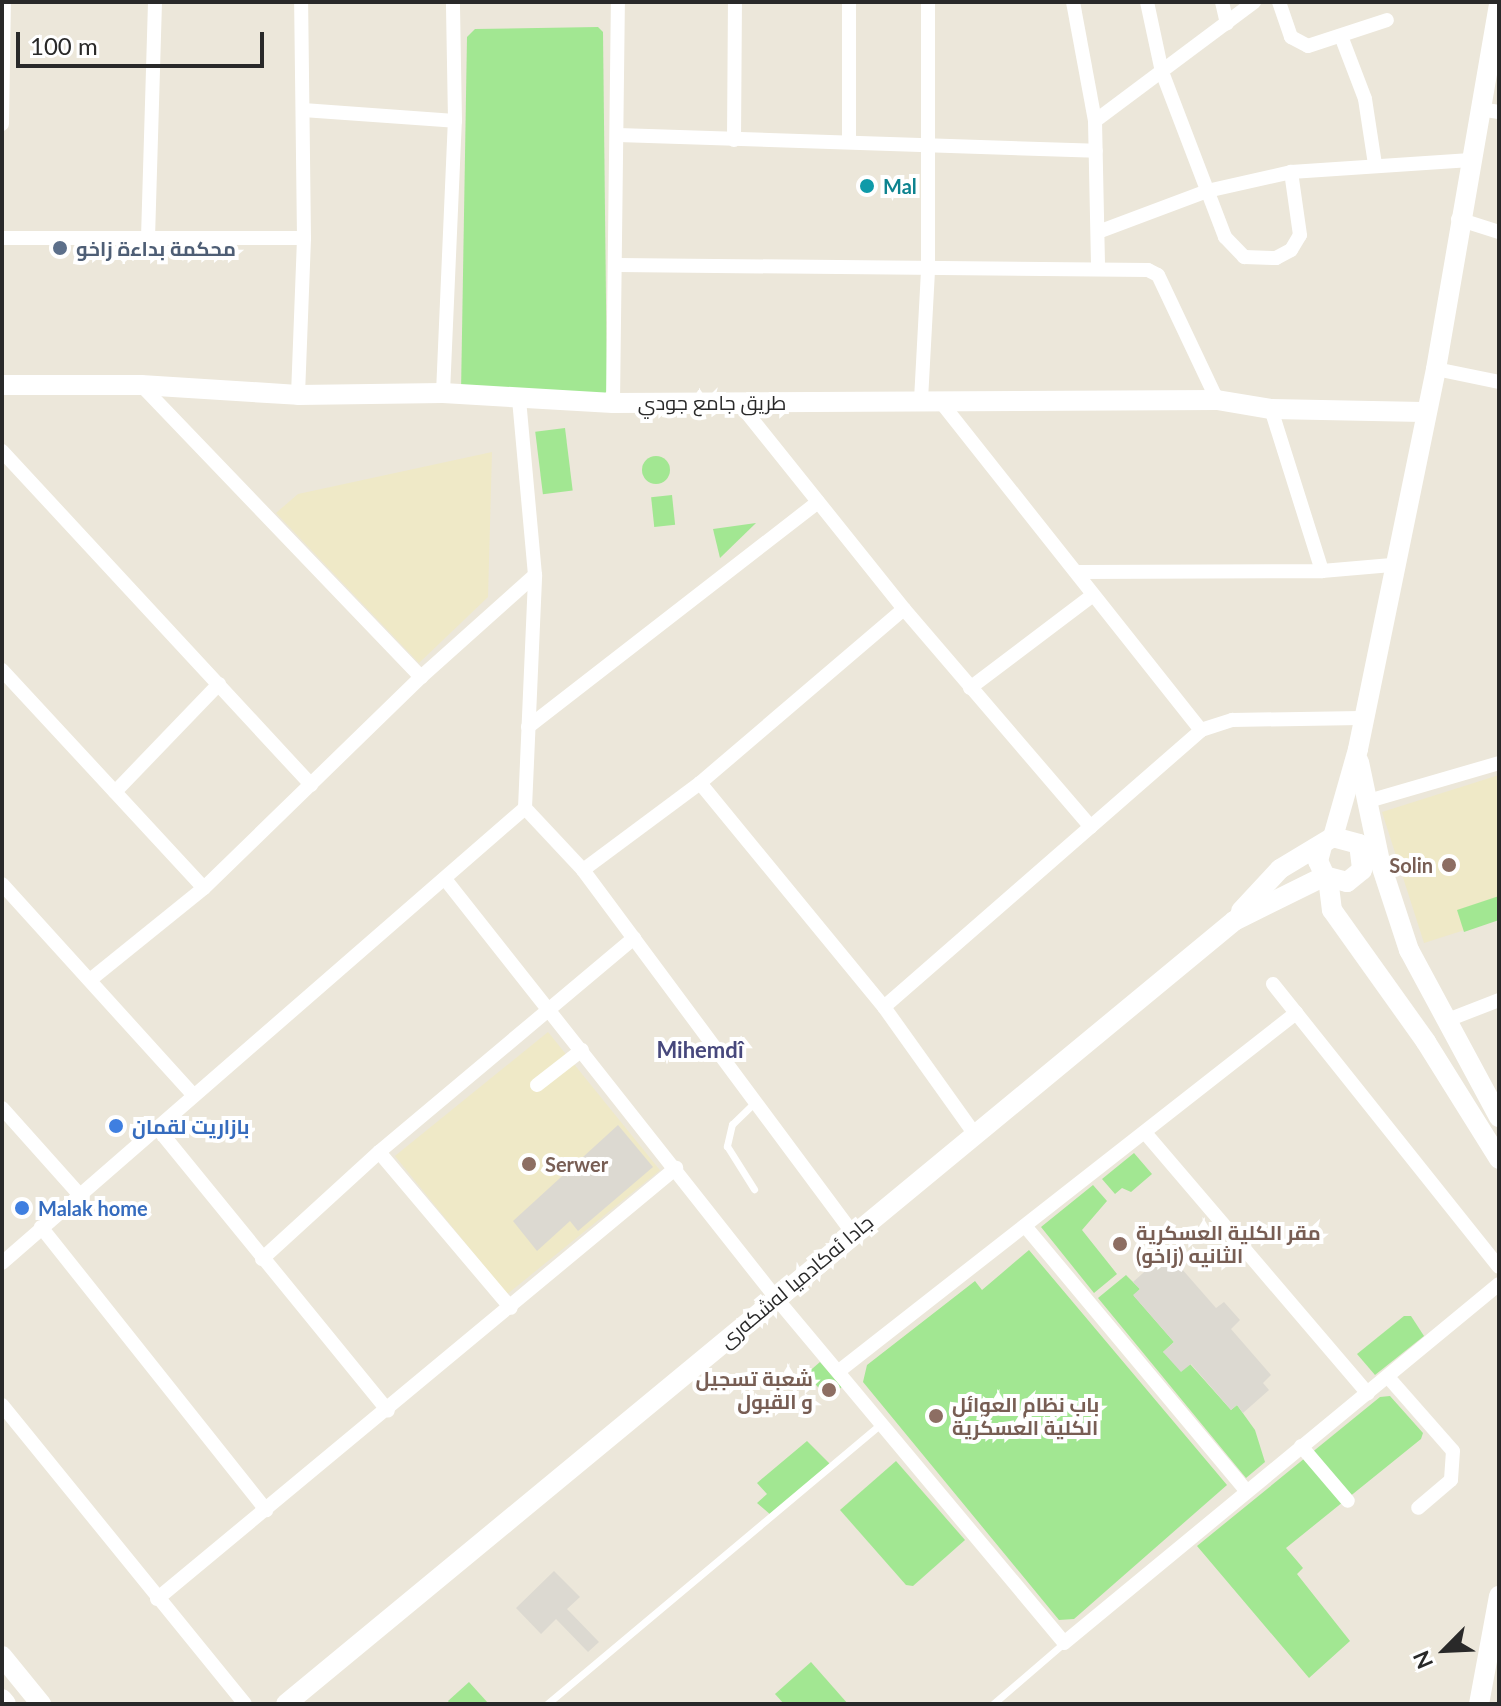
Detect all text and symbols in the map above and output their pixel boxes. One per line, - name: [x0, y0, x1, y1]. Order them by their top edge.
- scale bar: [20, 16, 268, 66]
- text: 100 m: [30, 31, 98, 60]
- place label: Mal: [883, 174, 917, 198]
- marker: Mal: [858, 177, 876, 195]
- place label: محكمة بداءة زاخو: [76, 236, 236, 260]
- marker: محكمة بداءة زاخو: [51, 239, 69, 257]
- street label: طريق جامع جودي: [638, 390, 786, 414]
- place label: Solin: [1389, 853, 1433, 877]
- marker: Solin: [1440, 856, 1458, 874]
- district label: Mihemdî: [656, 1037, 744, 1063]
- place label: بازاريت لقمان: [132, 1114, 250, 1138]
- marker: بازاريت لقمان: [107, 1117, 125, 1135]
- place label: Serwer: [545, 1152, 608, 1176]
- marker: Serwer: [520, 1155, 538, 1173]
- place label: Malak home: [38, 1196, 148, 1220]
- marker: Malak home: [13, 1199, 31, 1217]
- street label: جادا ئه‌كادميا له‌شكه‌رى: [714, 1210, 878, 1352]
- place label: مقر الكلية العسكرية الثانيه (زاخو): [1136, 1220, 1321, 1267]
- marker: مقر الكلية العسكرية الثانيه (زاخو): [1111, 1235, 1129, 1253]
- place label: شعبة تسجيل و القبول: [696, 1366, 813, 1413]
- marker: شعبة تسجيل و القبول: [820, 1381, 838, 1399]
- place label: باب نظام العوائل الكلية العسكرية: [952, 1392, 1099, 1439]
- marker: باب نظام العوائل الكلية العسكرية: [927, 1407, 945, 1425]
- north arrow: [1405, 1610, 1485, 1690]
- text: N: [1407, 1647, 1438, 1673]

